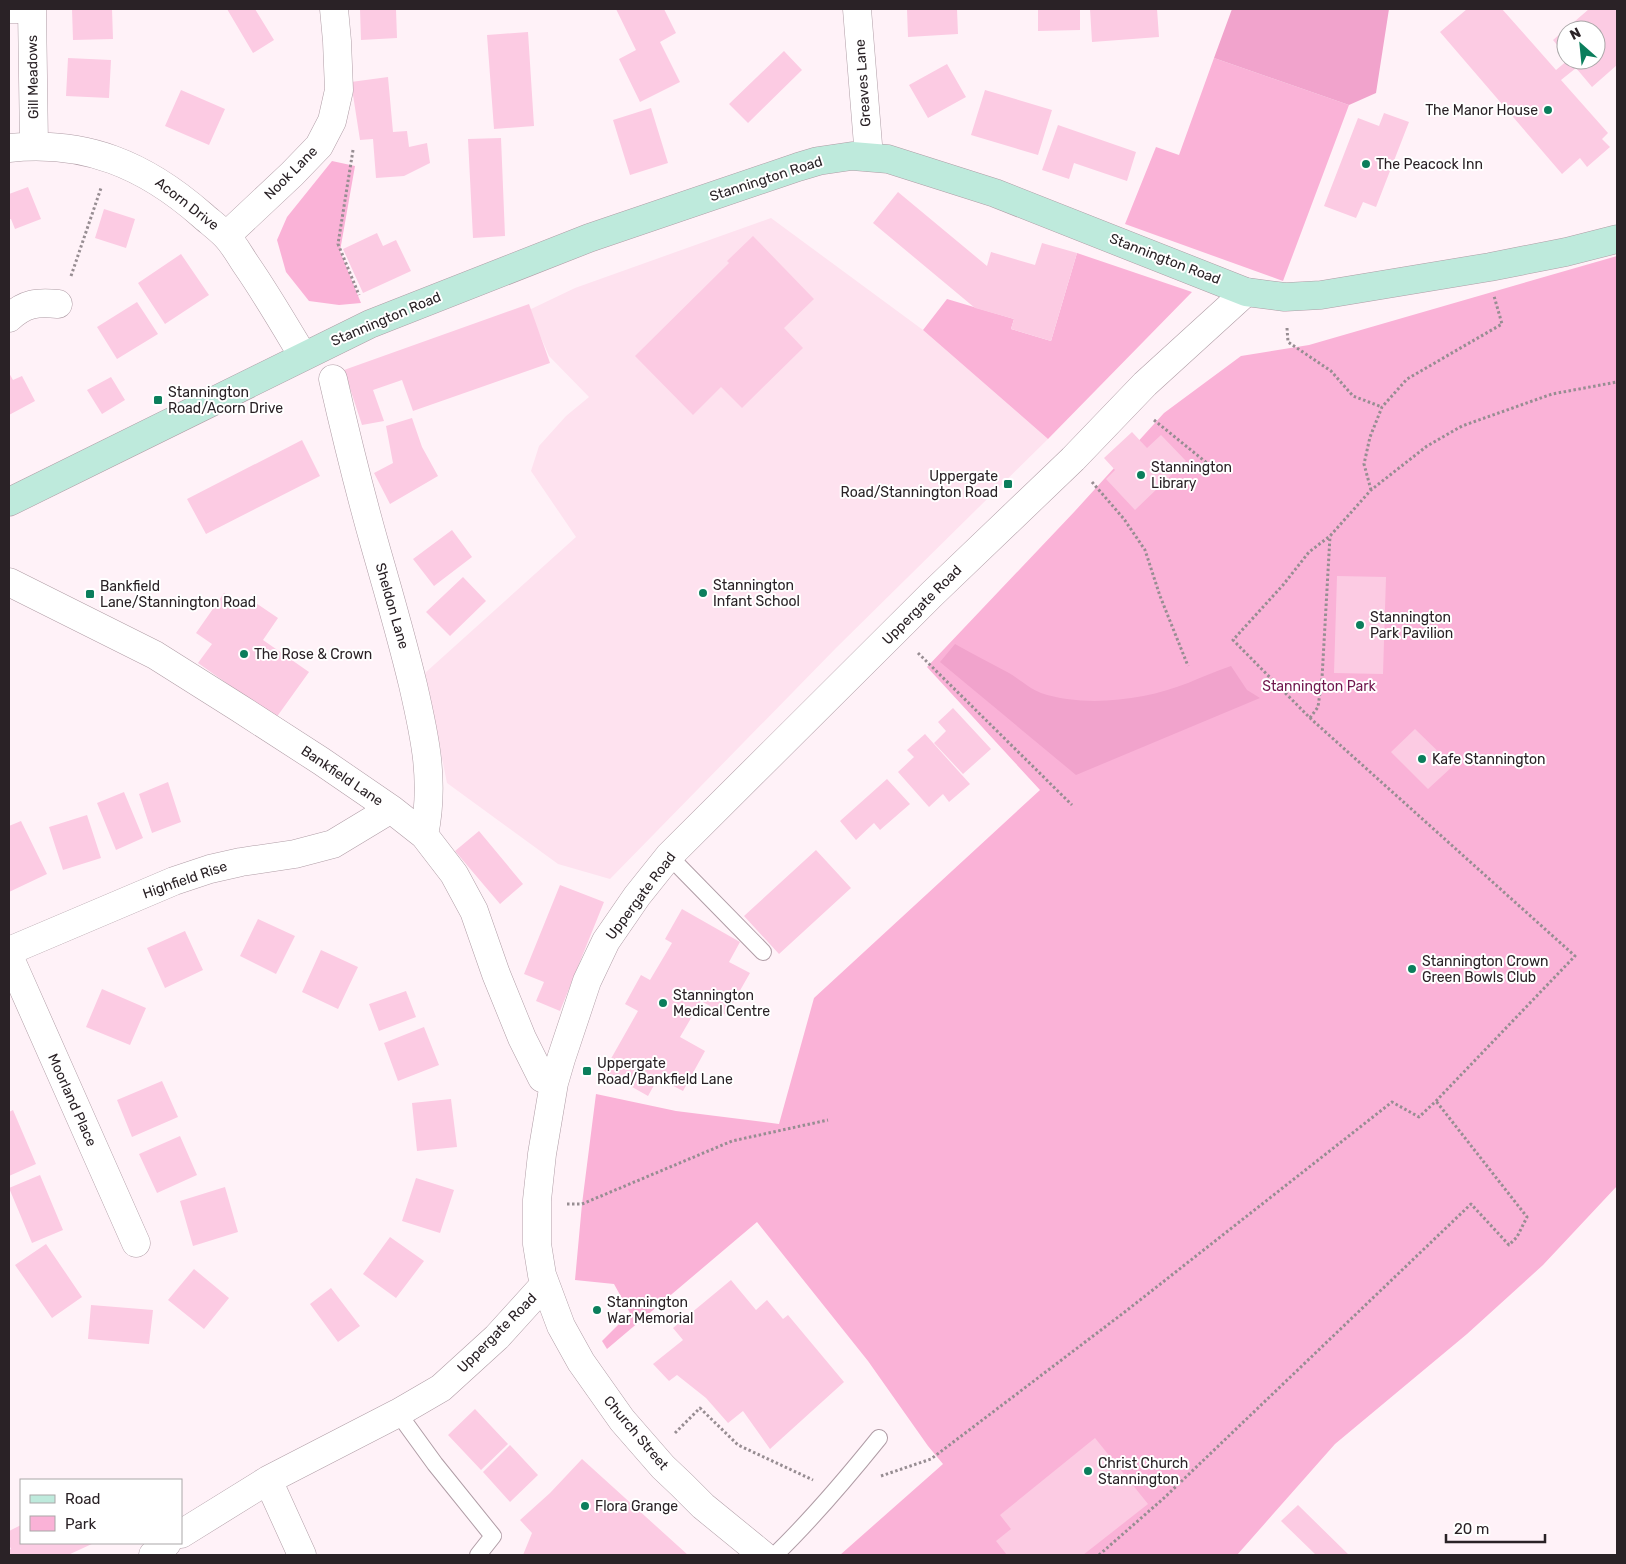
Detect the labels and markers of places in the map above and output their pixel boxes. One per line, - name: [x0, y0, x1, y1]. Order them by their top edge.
- place label: The Manor House: [1425, 102, 1538, 119]
- marker: The Manor House: [1542, 104, 1554, 116]
- place label: The Peacock Inn: [1376, 156, 1483, 173]
- marker: The Peacock Inn: [1360, 158, 1372, 170]
- place label: Stannington Road/Acorn Drive: [168, 384, 283, 417]
- marker: Stannington Road/Acorn Drive: [152, 394, 164, 406]
- place label: Stannington Library: [1151, 459, 1232, 492]
- place label: Uppergate Road/Stannington Road: [841, 468, 998, 501]
- marker: Stannington Library: [1135, 469, 1147, 481]
- marker: Uppergate Road/Stannington Road: [1002, 478, 1014, 490]
- place label: Stannington Infant School: [713, 577, 800, 610]
- place label: Bankfield Lane/Stannington Road: [100, 578, 256, 611]
- marker: Stannington Infant School: [697, 587, 709, 599]
- marker: Bankfield Lane/Stannington Road: [84, 588, 96, 600]
- place label: Stannington Park Pavilion: [1370, 609, 1453, 642]
- marker: Stannington Park Pavilion: [1354, 619, 1366, 631]
- place label: The Rose & Crown: [254, 646, 372, 663]
- marker: The Rose & Crown: [238, 648, 250, 660]
- place label: Kafe Stannington: [1432, 751, 1546, 768]
- marker: Kafe Stannington: [1416, 753, 1428, 765]
- place label: Stannington Crown Green Bowls Club: [1422, 953, 1549, 986]
- marker: Stannington Crown Green Bowls Club: [1406, 963, 1418, 975]
- place label: Stannington Medical Centre: [673, 987, 770, 1020]
- marker: Stannington Medical Centre: [657, 997, 669, 1009]
- place label: Uppergate Road/Bankfield Lane: [597, 1055, 733, 1088]
- marker: Uppergate Road/Bankfield Lane: [581, 1065, 593, 1077]
- place label: Stannington War Memorial: [607, 1294, 693, 1327]
- marker: Stannington War Memorial: [591, 1304, 603, 1316]
- place label: Christ Church Stannington: [1098, 1455, 1188, 1488]
- marker: Christ Church Stannington: [1082, 1465, 1094, 1477]
- place label: Flora Grange: [595, 1498, 678, 1515]
- marker: Flora Grange: [579, 1500, 591, 1512]

